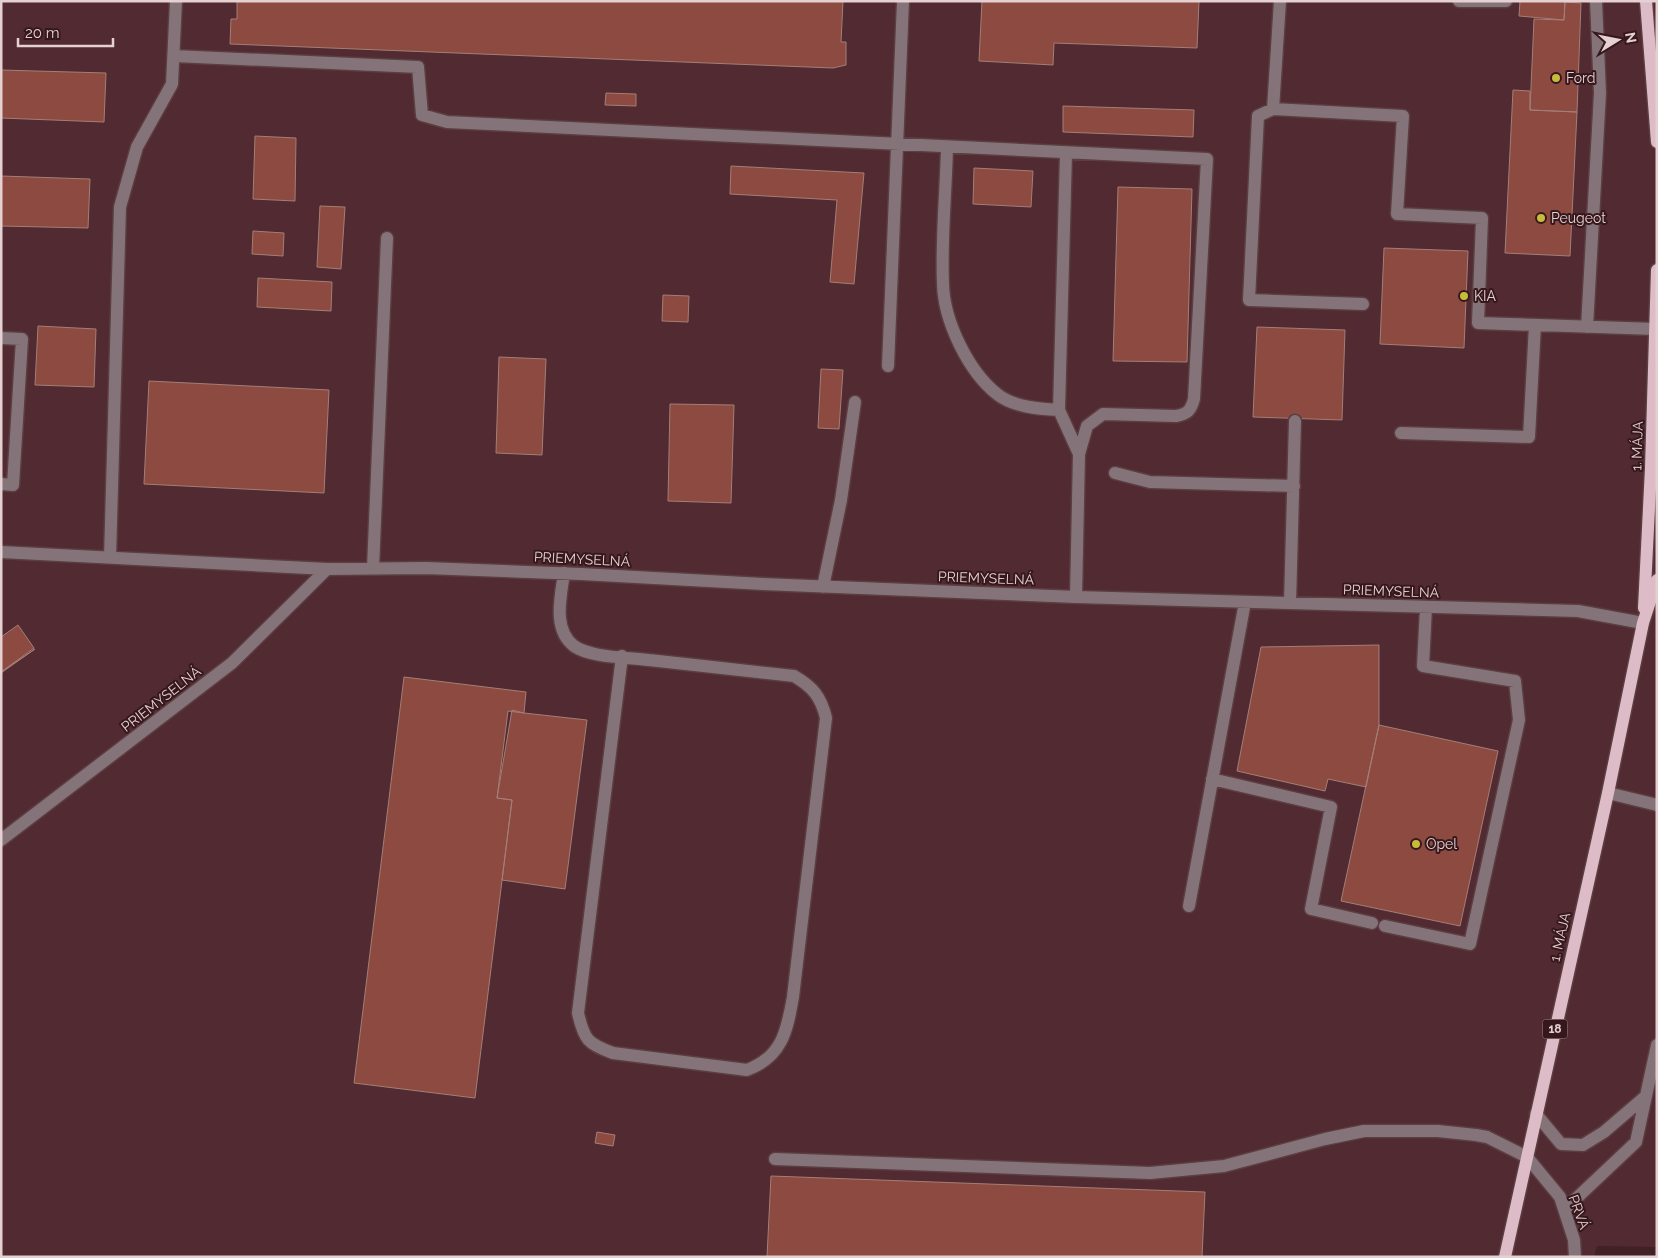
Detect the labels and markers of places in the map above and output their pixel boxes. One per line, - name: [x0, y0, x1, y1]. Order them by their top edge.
- place label: Ford: [1566, 70, 1596, 86]
- marker: Ford: [1550, 72, 1562, 84]
- place label: Peugeot: [1551, 210, 1606, 226]
- marker: Peugeot: [1535, 212, 1547, 224]
- place label: KIA: [1474, 288, 1496, 304]
- marker: KIA: [1458, 290, 1470, 302]
- place label: Opel: [1426, 836, 1457, 852]
- marker: Opel: [1410, 838, 1422, 850]

